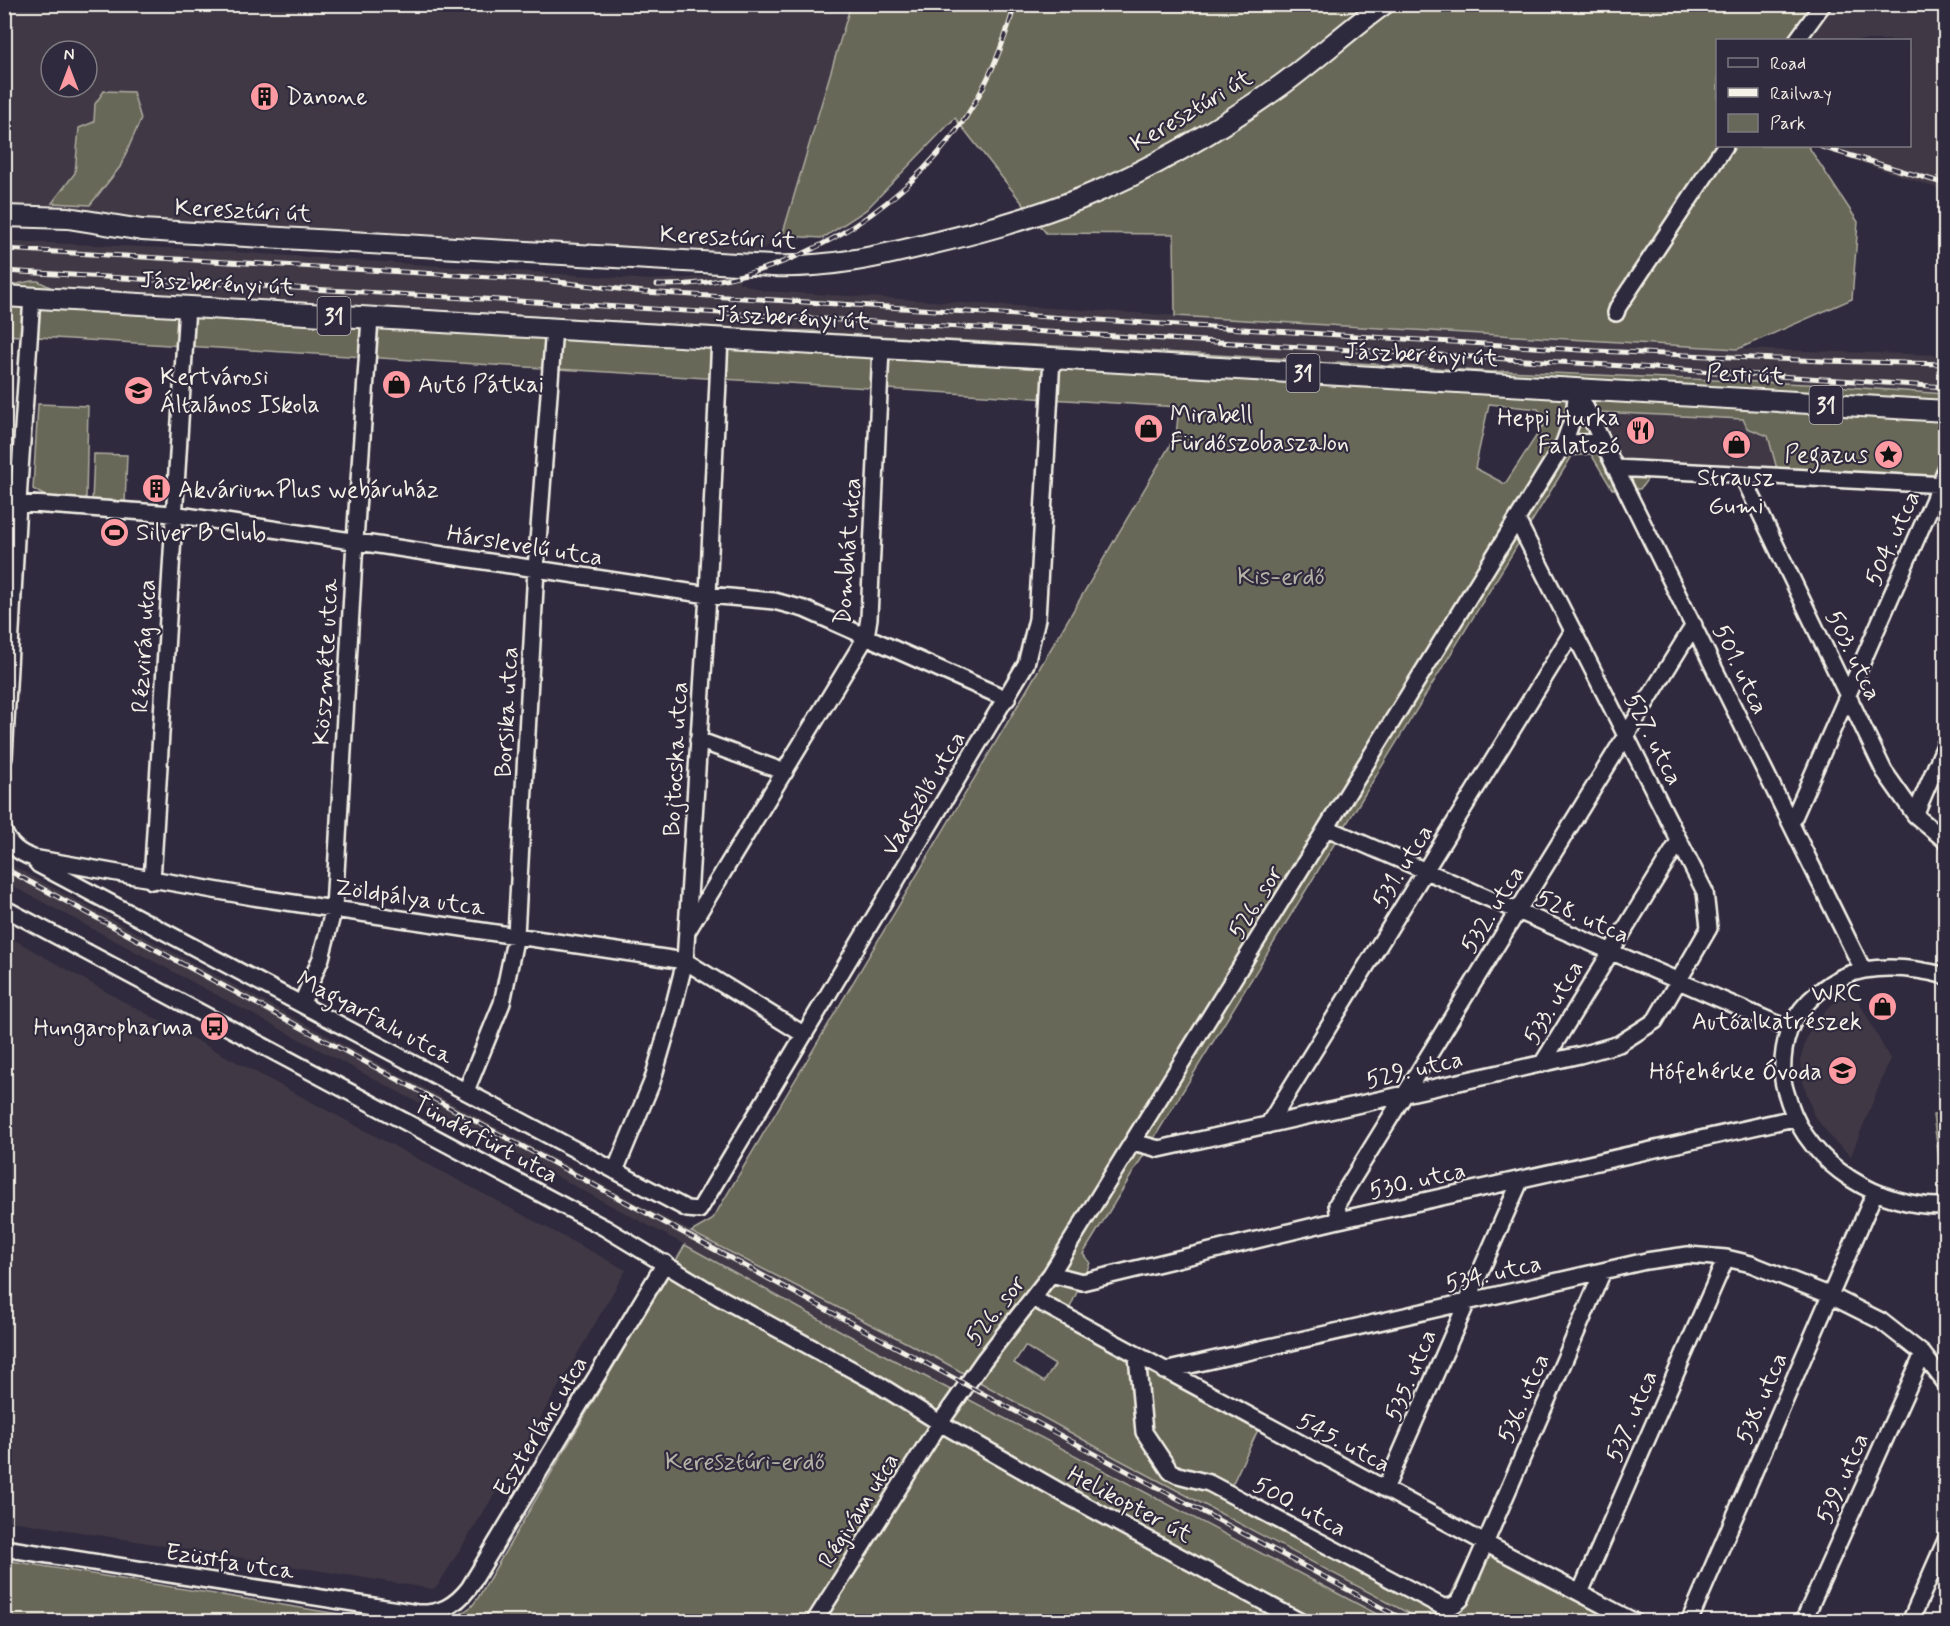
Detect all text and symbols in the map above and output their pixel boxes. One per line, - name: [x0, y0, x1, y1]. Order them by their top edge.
- north arrow: [39, 39, 99, 99]
- legend: [1716, 39, 1911, 147]
- text: N: [64, 45, 74, 66]
- text: Road: [1770, 52, 1806, 76]
- street label: Keresztúri út: [1125, 63, 1258, 160]
- building icon: Danone: [249, 80, 281, 112]
- place label: Danone: [286, 82, 368, 113]
- text: Railway: [1770, 82, 1832, 106]
- text: Park: [1770, 112, 1806, 136]
- street label: Keresztúri út: [174, 192, 312, 231]
- street label: Keresztúri út: [659, 219, 797, 258]
- street label: Jászberényi út: [139, 265, 295, 304]
- road number: 31: [318, 297, 350, 335]
- street label: Jászberényi út: [714, 299, 870, 338]
- street label: Jászberényi út: [1343, 336, 1499, 375]
- road number: 31: [1286, 354, 1320, 392]
- street label: Pesti út: [1705, 358, 1784, 393]
- place label: Kertvárosi Általános Iskola: [160, 362, 320, 421]
- shop icon: Autó Pátkai: [381, 368, 413, 400]
- place label: Autó Pátkai: [418, 370, 544, 401]
- school or university icon: Kertvárosi Általános Iskola: [123, 374, 155, 406]
- road number: 31: [1810, 386, 1842, 424]
- place label: Mirabell Fürdőszobaszalon: [1170, 400, 1349, 459]
- place label: Heppi Hurka Falatozó: [1497, 403, 1620, 462]
- shop icon: Mirabell Fürdőszobaszalon: [1133, 412, 1165, 444]
- restaurant icon: Heppi Hurka Falatozó: [1625, 415, 1657, 447]
- shop icon: Strausz Gumi: [1720, 428, 1752, 460]
- place icon: Pegazus: [1873, 438, 1905, 470]
- place label: Pegazus: [1785, 440, 1868, 474]
- place label: Strausz Gumi: [1697, 463, 1775, 522]
- building icon: AkváriumPlus webáruház: [141, 473, 173, 505]
- place label: AkváriumPlus webáruház: [178, 475, 439, 506]
- street label: Dombhát utca: [828, 476, 869, 626]
- street label: 504. utca: [1859, 486, 1928, 591]
- sports icon: Silver B Club: [99, 516, 131, 548]
- place label: Silver B Club: [136, 518, 266, 549]
- street label: Hárslevelű utca: [445, 519, 605, 574]
- park label: Kis-erdő: [1237, 562, 1325, 593]
- street label: Köszméte utca: [307, 577, 346, 746]
- street label: Rézvirág utca: [126, 578, 163, 714]
- street label: 503. utca: [1817, 605, 1888, 706]
- street label: 501. utca: [1705, 619, 1775, 720]
- street label: Borsika utca: [489, 646, 526, 778]
- street label: Bojtocska utca: [657, 681, 696, 837]
- street label: 527. utca: [1616, 688, 1689, 791]
- street label: Vadszőlő utca: [875, 725, 974, 862]
- street label: 531. utca: [1365, 819, 1441, 914]
- street label: 526. sor: [1222, 860, 1291, 945]
- street label: 532. utca: [1454, 860, 1532, 960]
- street label: Zöldpálya utca: [332, 873, 488, 924]
- street label: 528. utca: [1531, 883, 1634, 952]
- street label: 533. utca: [1517, 955, 1592, 1051]
- street label: Magyarfalu utca: [289, 964, 458, 1075]
- place label: WRC Autóalkatrészek: [1692, 979, 1862, 1038]
- shop icon: WRC Autóalkatrészek: [1867, 991, 1899, 1023]
- bus stop icon: Hungaropharma: [198, 1011, 230, 1043]
- place label: Hungaropharma: [33, 1013, 193, 1046]
- street label: 529. utca: [1363, 1044, 1466, 1097]
- school or university icon: Hófehérke Óvoda: [1827, 1055, 1859, 1087]
- place label: Hófehérke Óvoda: [1649, 1057, 1822, 1088]
- street label: Tündérfürt utca: [407, 1089, 563, 1192]
- street label: 530. utca: [1366, 1155, 1469, 1208]
- street label: 534. utca: [1442, 1248, 1544, 1301]
- street label: 526. sor: [959, 1270, 1033, 1352]
- street label: 535. utca: [1378, 1325, 1445, 1426]
- street label: 538. utca: [1729, 1348, 1796, 1449]
- street label: 536. utca: [1491, 1349, 1558, 1448]
- street label: Eszterlánc utca: [487, 1351, 595, 1503]
- street label: 537. utca: [1599, 1366, 1666, 1467]
- street label: 545. utca: [1291, 1406, 1395, 1481]
- street label: 539. utca: [1810, 1428, 1877, 1529]
- park label: Keresztúri-erdő: [665, 1447, 825, 1478]
- street label: Régivám utca: [812, 1447, 907, 1574]
- street label: Helikopter út: [1062, 1459, 1197, 1551]
- street label: 500. utca: [1247, 1470, 1351, 1545]
- street label: Ezüstfa utca: [163, 1537, 297, 1588]

